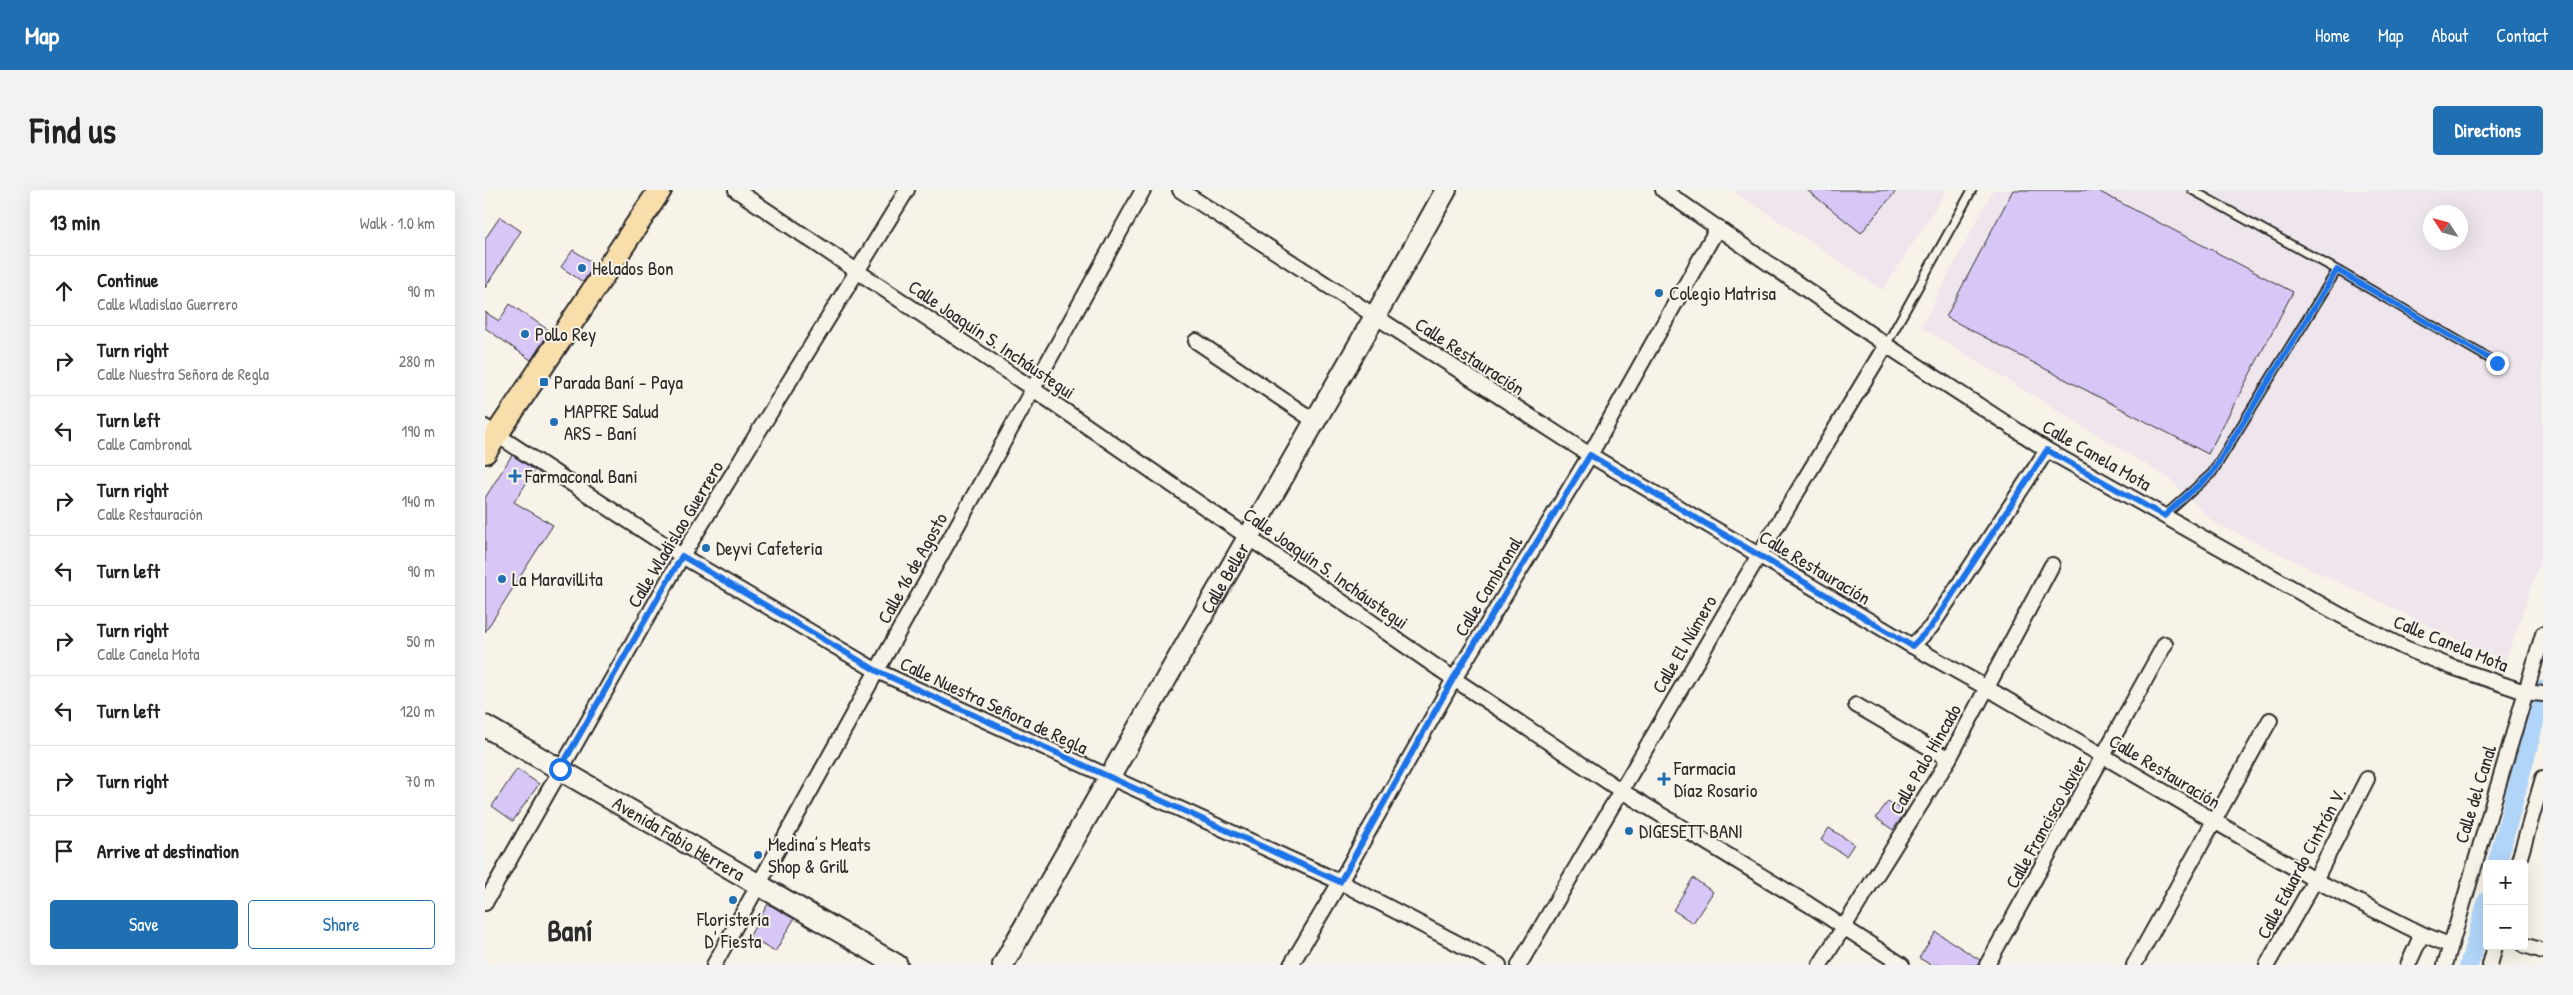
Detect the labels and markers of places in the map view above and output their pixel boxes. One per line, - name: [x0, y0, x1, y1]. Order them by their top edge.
- place label: Helados Bon: [592, 255, 674, 281]
- marker: Helados Bon: [576, 262, 588, 274]
- place label: Colegio Matrisa: [1669, 280, 1777, 306]
- marker: Colegio Matrisa: [1653, 287, 1665, 299]
- place label: Pollo Rey: [535, 321, 596, 347]
- marker: Pollo Rey: [519, 328, 531, 340]
- place label: Parada Baní - Paya: [554, 369, 684, 395]
- marker: Parada Baní - Paya: [538, 376, 550, 388]
- place label: MAPFRE Salud ARS - Baní: [564, 398, 659, 446]
- marker: MAPFRE Salud ARS - Baní: [548, 416, 560, 428]
- place label: Farmaconal Bani: [524, 463, 638, 489]
- marker: Farmaconal Bani: [509, 470, 521, 482]
- place label: Deyvi Cafeteria: [716, 535, 823, 561]
- marker: Deyvi Cafeteria: [700, 542, 712, 554]
- place label: La Maravillita: [512, 566, 603, 592]
- marker: La Maravillita: [496, 573, 508, 585]
- place label: Farmacia Díaz Rosario: [1673, 755, 1758, 803]
- marker: Farmacia Díaz Rosario: [1658, 773, 1670, 785]
- place label: DIGESETT BANI: [1639, 818, 1743, 844]
- marker: DIGESETT BANI: [1623, 825, 1635, 837]
- place label: Medina’s Meats Shop & Grill: [768, 831, 871, 879]
- marker: Medina’s Meats Shop & Grill: [752, 849, 764, 861]
- marker: Floristería D' Fiesta: [727, 894, 739, 906]
- place label: Floristería D' Fiesta: [696, 906, 769, 954]

